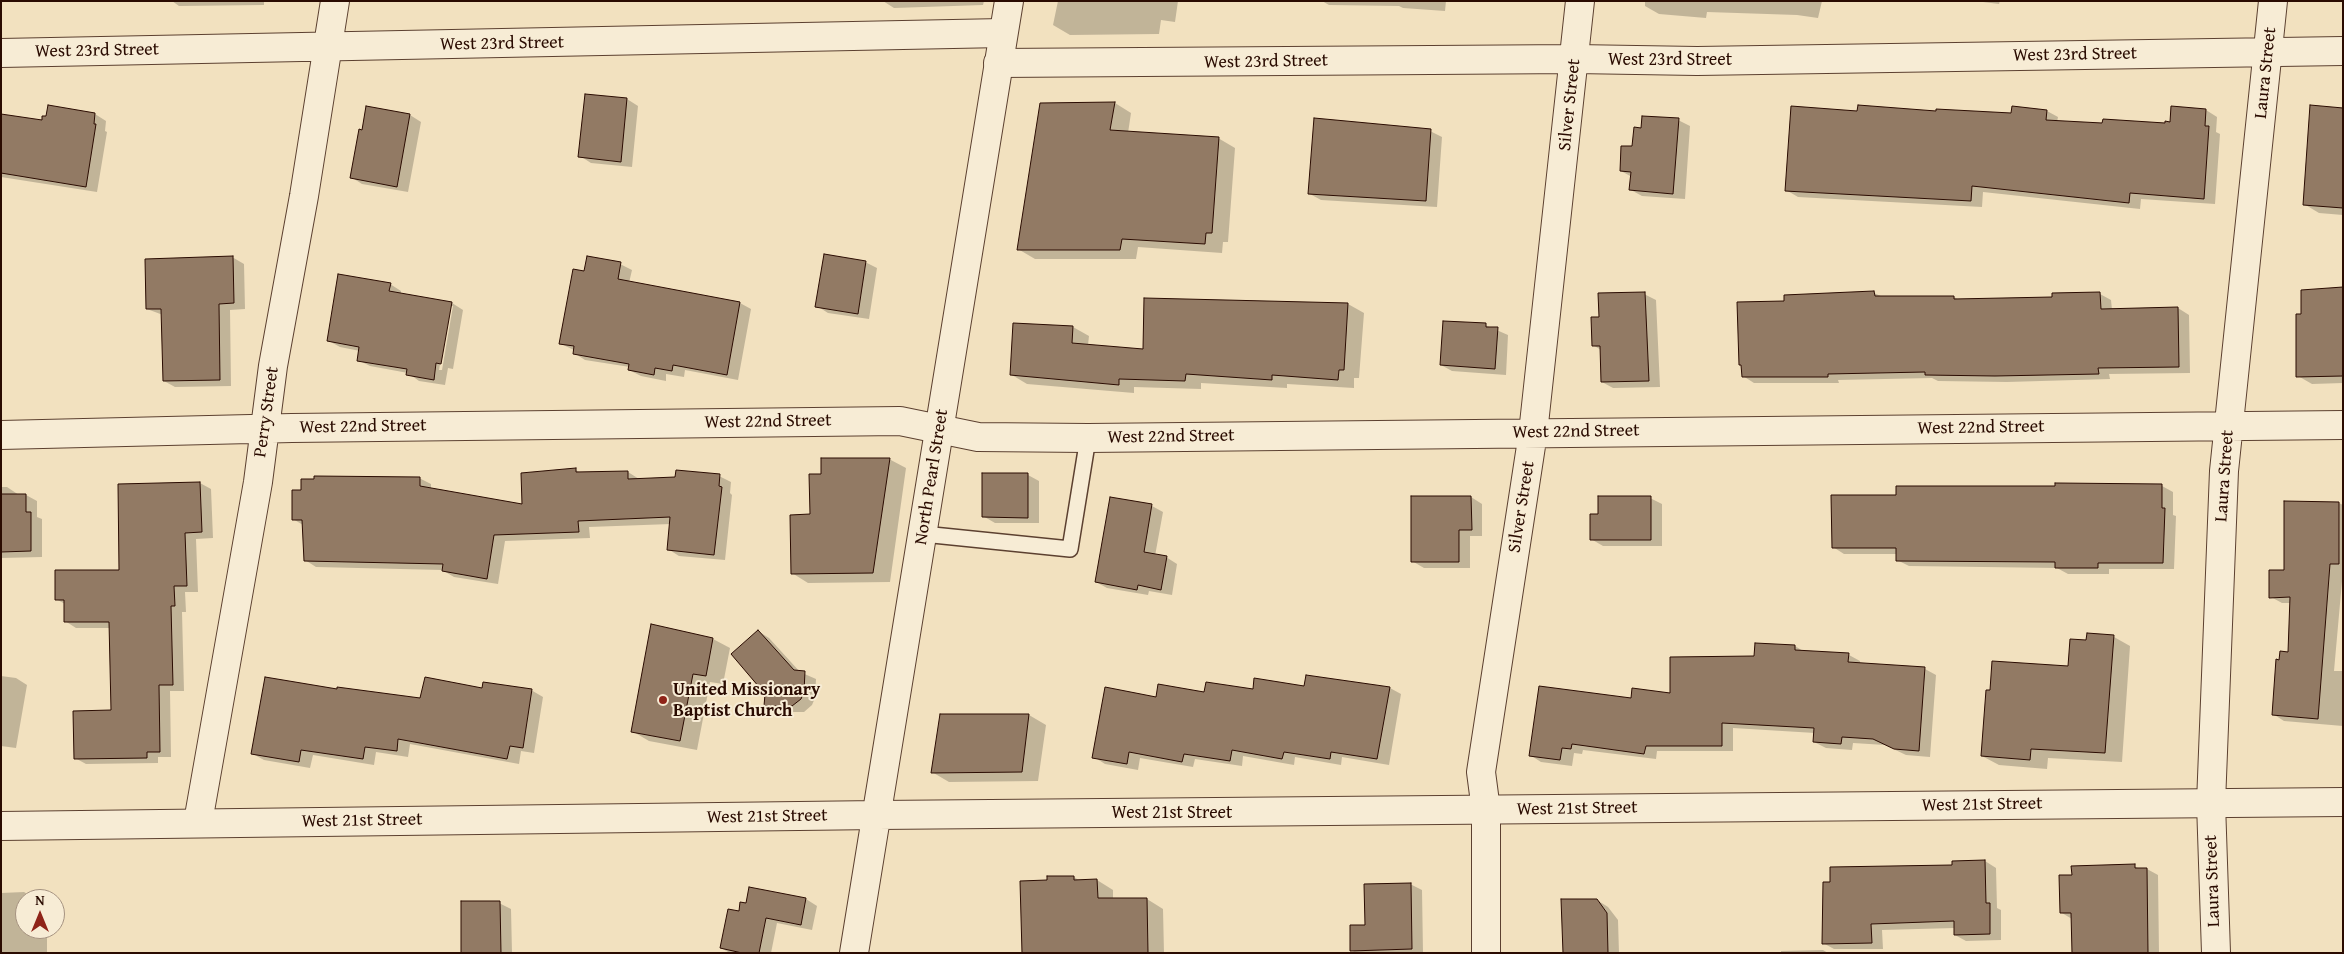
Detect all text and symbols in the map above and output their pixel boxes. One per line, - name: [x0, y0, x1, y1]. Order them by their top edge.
- street label: Laura Street: [2250, 26, 2282, 120]
- street label: West 23rd Street: [440, 32, 564, 56]
- street label: West 23rd Street: [35, 39, 159, 63]
- street label: West 23rd Street: [2013, 43, 2137, 67]
- street label: West 23rd Street: [1608, 49, 1732, 71]
- street label: West 23rd Street: [1204, 50, 1328, 74]
- street label: Silver Street: [1554, 58, 1586, 152]
- street label: Perry Street: [250, 365, 284, 459]
- street label: North Pearl Street: [911, 407, 953, 547]
- street label: West 22nd Street: [704, 410, 832, 434]
- street label: West 22nd Street: [299, 415, 427, 439]
- street label: West 22nd Street: [1917, 416, 2045, 440]
- street label: West 22nd Street: [1512, 420, 1640, 444]
- street label: West 22nd Street: [1107, 425, 1235, 449]
- street label: Laura Street: [2211, 429, 2239, 523]
- street label: Silver Street: [1504, 459, 1540, 555]
- place label: United Missionary Baptist Church: [673, 679, 820, 722]
- marker: United Missionary Baptist Church: [657, 694, 669, 706]
- street label: West 21st Street: [1921, 793, 2043, 817]
- street label: West 21st Street: [1516, 797, 1638, 821]
- street label: West 21st Street: [1112, 802, 1232, 824]
- street label: West 21st Street: [706, 805, 828, 829]
- street label: West 21st Street: [301, 809, 423, 833]
- street label: Laura Street: [2201, 835, 2225, 927]
- north arrow: [15, 889, 65, 939]
- text: N: [35, 890, 45, 910]

